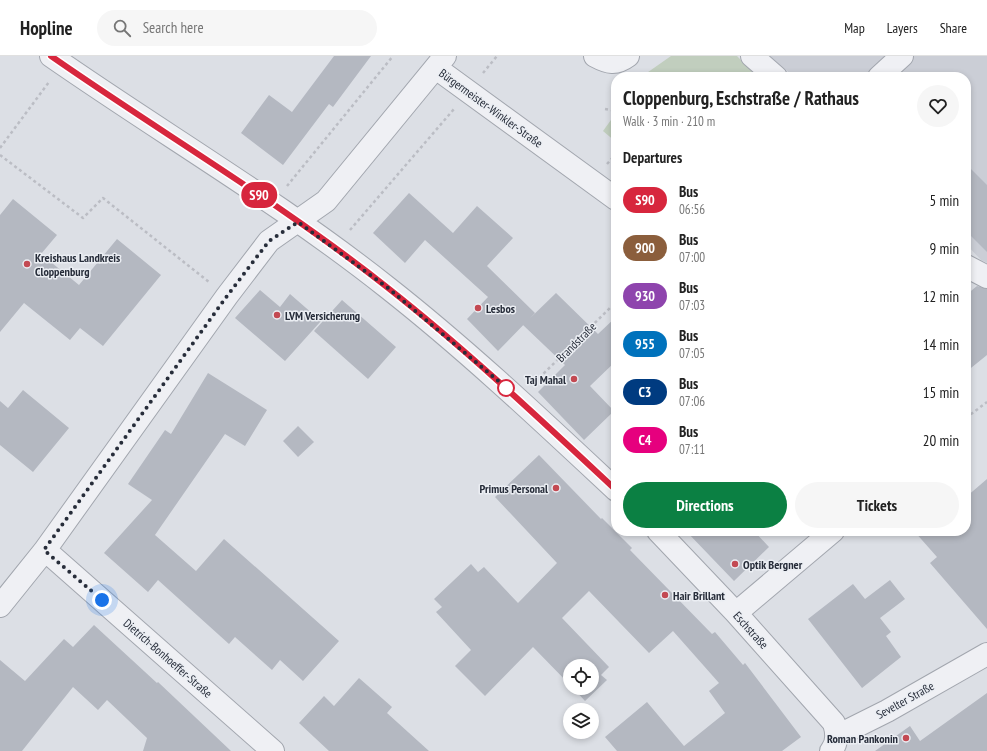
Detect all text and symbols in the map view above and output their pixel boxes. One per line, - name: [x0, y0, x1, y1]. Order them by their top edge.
- search box: [97, 10, 377, 46]
- text: Hopline: [20, 16, 73, 40]
- icon: search: [111, 17, 133, 39]
- text: Search here: [143, 18, 204, 37]
- text: Map: [844, 19, 865, 37]
- text: Layers: [887, 19, 918, 37]
- text: Share: [940, 19, 967, 37]
- street label: Bürgermeister-Winkler-Straße: [436, 65, 546, 151]
- button: heart: [917, 85, 959, 127]
- text: Cloppenburg, Eschstraße / Rathaus: [623, 86, 859, 110]
- text: Walk · 3 min · 210 m: [623, 113, 715, 130]
- text: Departures: [623, 148, 682, 167]
- line badge: S90: [236, 182, 282, 208]
- text: Bus: [679, 182, 698, 201]
- text: S90: [249, 186, 269, 204]
- text: S90: [635, 191, 655, 209]
- text: 5 min: [929, 191, 959, 210]
- text: 06:56: [679, 201, 705, 218]
- text: Bus: [679, 230, 698, 249]
- text: 900: [635, 239, 655, 257]
- text: 9 min: [929, 239, 959, 258]
- text: 07:00: [679, 249, 705, 266]
- place label: Kreishaus Landkreis Cloppenburg: [35, 250, 120, 279]
- marker: Kreishaus Landkreis Cloppenburg: [22, 259, 32, 269]
- text: Bus: [679, 278, 698, 297]
- text: 930: [635, 287, 655, 305]
- text: 12 min: [923, 287, 959, 306]
- text: 07:03: [679, 297, 705, 314]
- place label: Lesbos: [486, 301, 515, 316]
- marker: Lesbos: [473, 303, 483, 313]
- place label: LVM Versicherung: [285, 308, 360, 323]
- marker: LVM Versicherung: [272, 310, 282, 320]
- street label: Brandstraße: [553, 319, 599, 365]
- text: Bus: [679, 326, 698, 345]
- text: 955: [635, 335, 655, 353]
- text: 14 min: [923, 335, 959, 354]
- text: 07:05: [679, 345, 705, 362]
- place label: Taj Mahal: [525, 372, 566, 387]
- marker: Taj Mahal: [569, 374, 579, 384]
- text: Bus: [679, 374, 698, 393]
- unlabelled marker: [497, 379, 515, 397]
- text: C3: [638, 383, 652, 401]
- text: 15 min: [923, 383, 959, 402]
- text: 07:06: [679, 393, 705, 410]
- text: Bus: [679, 422, 698, 441]
- text: C4: [638, 431, 652, 449]
- text: 20 min: [923, 431, 959, 450]
- text: 07:11: [679, 441, 705, 458]
- place label: Primus Personal: [480, 481, 548, 496]
- button: Directions: [623, 482, 787, 528]
- button: Tickets: [795, 482, 959, 528]
- marker: Primus Personal: [551, 483, 561, 493]
- place label: Optik Bergner: [743, 557, 803, 572]
- marker: Optik Bergner: [730, 559, 740, 569]
- place label: Hair Brillant: [673, 588, 725, 603]
- your location: [92, 590, 112, 610]
- marker: Hair Brillant: [660, 590, 670, 600]
- street label: Eschstraße: [730, 608, 772, 652]
- street label: Dietrich-Bonhoeffer-Straße: [121, 615, 216, 701]
- map controls: [563, 659, 599, 739]
- button: locate: [563, 659, 599, 695]
- street label: Sevelter Straße: [874, 678, 936, 722]
- button: layers: [563, 703, 599, 739]
- place label: Roman Pankonin: [827, 731, 898, 746]
- marker: Roman Pankonin: [901, 733, 911, 743]

